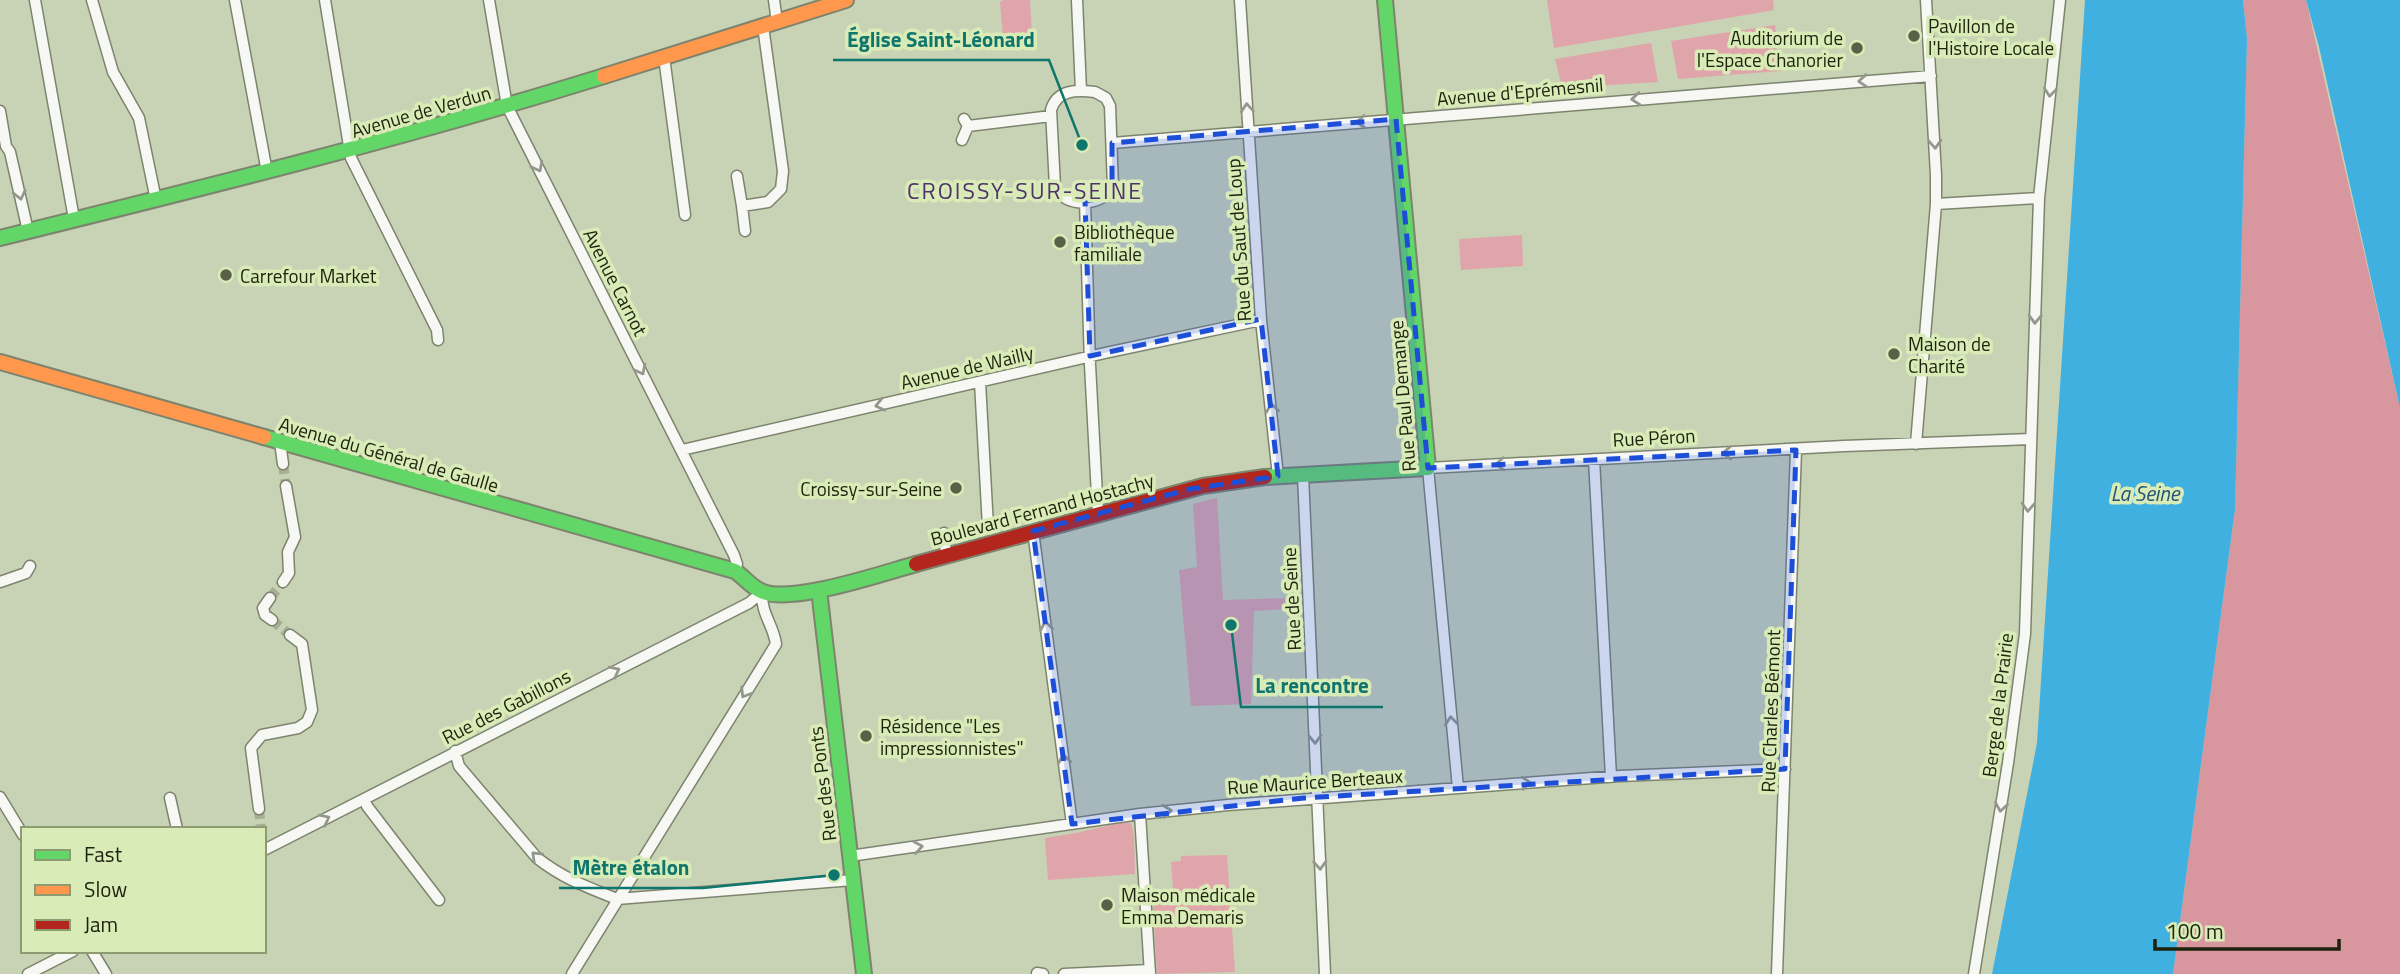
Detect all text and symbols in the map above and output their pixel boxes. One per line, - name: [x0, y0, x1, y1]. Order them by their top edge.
- place label: Pavillon de l'Histoire Locale: [1928, 11, 2054, 62]
- callout: Église Saint-Léonard: [833, 18, 1049, 60]
- text: Église Saint-Léonard: [847, 23, 1035, 55]
- place label: Auditorium de l'Espace Chanorier: [1697, 23, 1843, 74]
- marker: Pavillon de l'Histoire Locale: [1906, 28, 1922, 44]
- marker: Auditorium de l'Espace Chanorier: [1849, 40, 1865, 56]
- street label: Avenue d'Eprémesnil: [1435, 69, 1605, 113]
- one-way arrow: [1858, 73, 1869, 88]
- street label: Avenue de Verdun: [348, 77, 494, 145]
- one-way arrow: [2043, 86, 2058, 98]
- one-way arrow: [1631, 91, 1642, 106]
- one-way arrow: [1239, 102, 1254, 113]
- one-way arrow: [1355, 115, 1367, 130]
- one-way arrow: [1927, 138, 1942, 149]
- street label: Rue du Saut de Loup: [1218, 157, 1258, 323]
- one-way arrow: [529, 160, 543, 172]
- district label: CROISSY-SUR-SEINE: [907, 173, 1143, 208]
- one-way arrow: [12, 189, 26, 201]
- place label: Bibliothèque familiale: [1074, 217, 1175, 268]
- street label: Avenue Carnot: [577, 223, 656, 341]
- marker: Bibliothèque familiale: [1052, 234, 1068, 250]
- place label: Carrefour Market: [240, 261, 377, 290]
- marker: Carrefour Market: [218, 267, 234, 283]
- one-way arrow: [2028, 314, 2043, 325]
- street label: Rue Paul Demange: [1381, 319, 1423, 473]
- place label: Maison de Charité: [1908, 329, 1991, 380]
- street label: Avenue de Wailly: [898, 338, 1036, 396]
- marker: Maison de Charité: [1886, 346, 1902, 362]
- one-way arrow: [633, 363, 647, 375]
- one-way arrow: [874, 396, 886, 411]
- one-way arrow: [1264, 402, 1279, 414]
- street label: Avenue du Général de Gaulle: [276, 409, 502, 499]
- street label: Rue Péron: [1612, 420, 1696, 454]
- one-way arrow: [1722, 445, 1733, 460]
- one-way arrow: [1494, 456, 1505, 471]
- street label: Boulevard Fernand Hostachy: [927, 465, 1157, 553]
- place label: Croissy-sur-Seine: [800, 474, 942, 503]
- water label: La Seine: [2111, 477, 2181, 509]
- marker: Croissy-sur-Seine: [948, 480, 964, 496]
- one-way arrow: [2021, 502, 2036, 513]
- street label: Rue de Seine: [1274, 547, 1308, 651]
- one-way arrow: [1039, 620, 1054, 632]
- street label: Rue Charles Bémont: [1753, 629, 1787, 793]
- street label: Berge de la Prairie: [1974, 631, 2020, 779]
- street label: Rue des Gabillons: [436, 661, 576, 751]
- one-way arrow: [608, 665, 620, 679]
- callout: La rencontre: [1241, 665, 1383, 707]
- text: La rencontre: [1255, 669, 1369, 701]
- one-way arrow: [741, 686, 754, 699]
- place label: Résidence "Les impressionnistes": [880, 711, 1024, 762]
- one-way arrow: [1444, 715, 1459, 726]
- street label: Rue des Ponts: [801, 725, 843, 843]
- marker: Résidence "Les impressionnistes": [858, 728, 874, 744]
- one-way arrow: [1307, 734, 1322, 745]
- one-way arrow: [1057, 753, 1072, 765]
- street label: Rue Maurice Berteaux: [1226, 760, 1404, 802]
- one-way arrow: [1521, 776, 1532, 791]
- one-way arrow: [1994, 801, 2009, 813]
- one-way arrow: [1161, 804, 1173, 819]
- one-way arrow: [318, 814, 330, 828]
- legend: [21, 827, 266, 953]
- text: Fast: [84, 838, 123, 870]
- one-way arrow: [912, 840, 924, 855]
- callout: Mètre étalon: [559, 846, 703, 888]
- one-way arrow: [532, 851, 545, 864]
- text: Mètre étalon: [573, 851, 689, 883]
- one-way arrow: [1312, 860, 1327, 871]
- text: Slow: [84, 873, 127, 905]
- place label: Maison médicale Emma Demaris: [1121, 880, 1255, 931]
- marker: Maison médicale Emma Demaris: [1099, 897, 1115, 913]
- text: Jam: [84, 908, 118, 940]
- scale bar: [2155, 908, 2339, 952]
- text: 100 m: [2166, 915, 2223, 947]

